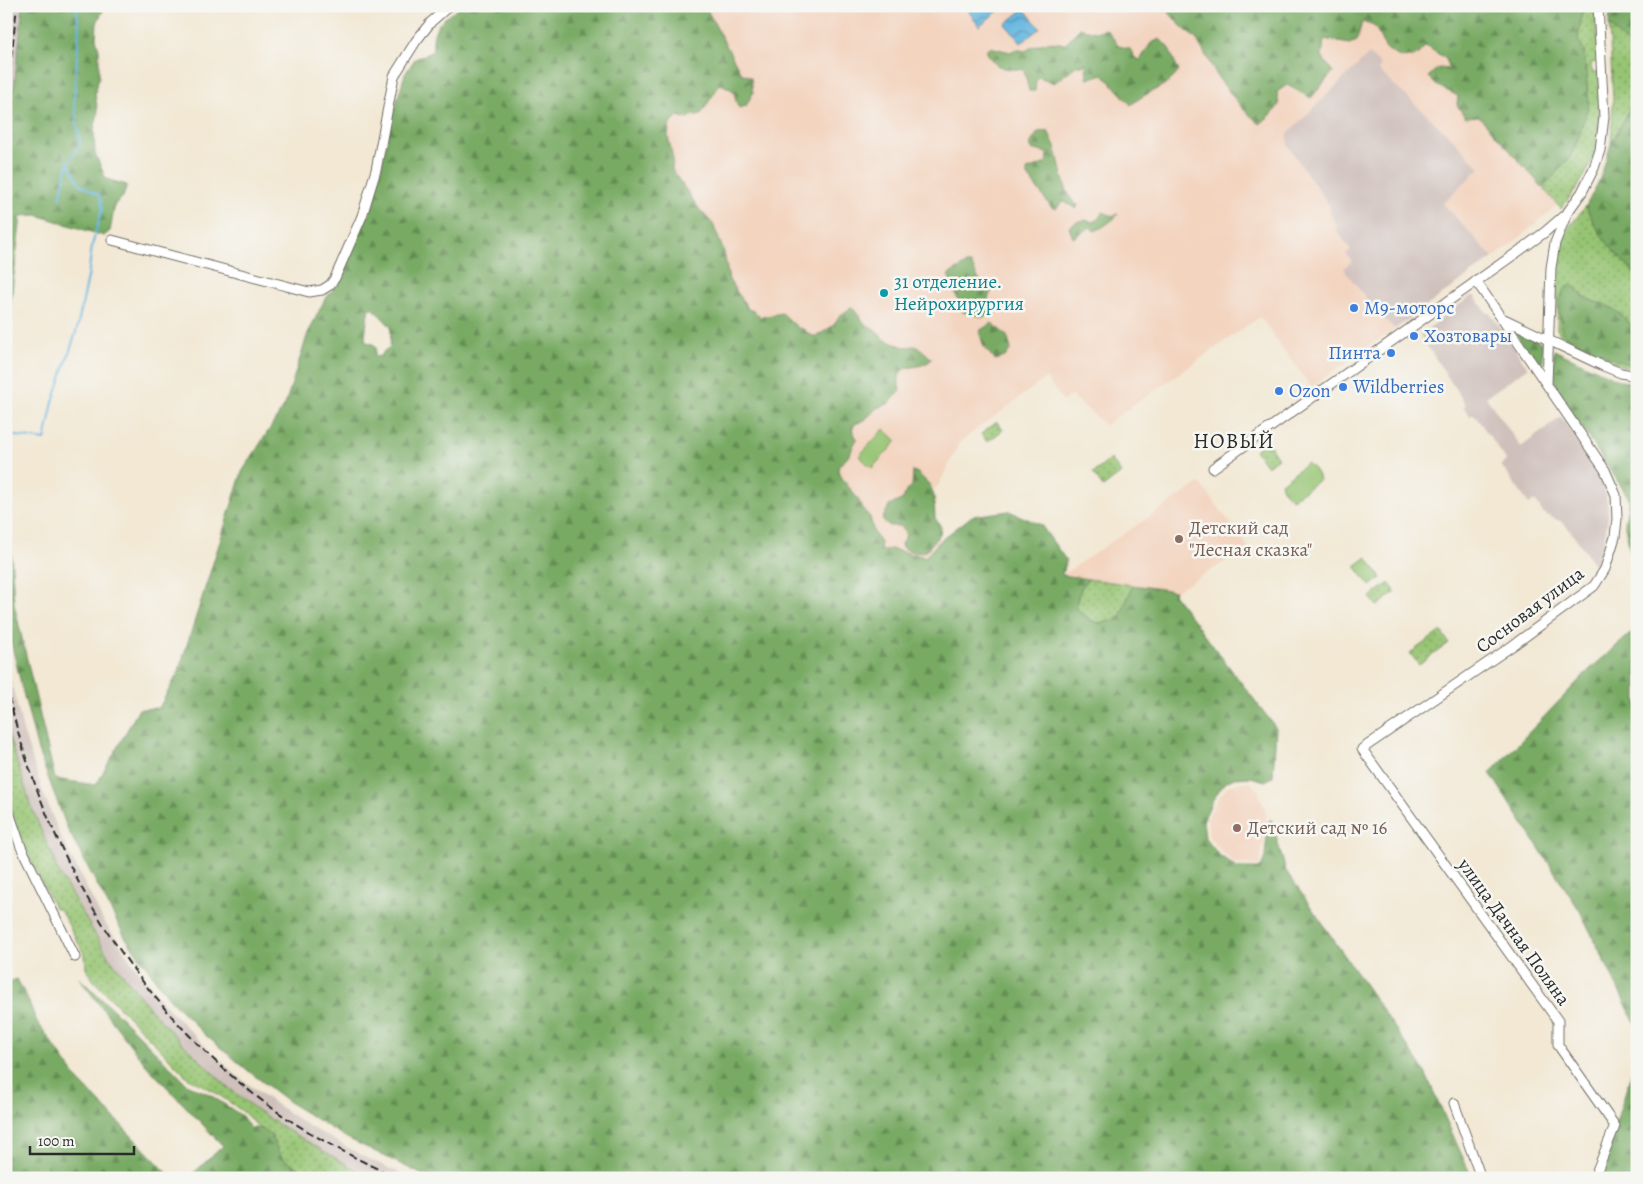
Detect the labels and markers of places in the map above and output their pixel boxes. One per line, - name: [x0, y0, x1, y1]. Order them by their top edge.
- place label: 31 отделение. Нейрохирургия: [894, 269, 1024, 317]
- marker: 31 отделение. Нейрохирургия: [878, 287, 890, 299]
- place label: М9-моторс: [1364, 295, 1455, 321]
- marker: М9-моторс: [1348, 302, 1360, 314]
- place label: Хозтовары: [1424, 323, 1512, 349]
- marker: Хозтовары: [1408, 330, 1420, 342]
- place label: Пинта: [1328, 340, 1381, 366]
- marker: Пинта: [1385, 347, 1397, 359]
- place label: Wildberries: [1352, 374, 1444, 400]
- place label: Ozon: [1289, 378, 1331, 404]
- marker: Wildberries: [1337, 381, 1349, 393]
- marker: Ozon: [1273, 385, 1285, 397]
- place label: Детский сад "Лесная сказка": [1189, 515, 1312, 563]
- marker: Детский сад "Лесная сказка": [1173, 533, 1185, 545]
- place label: Детский сад № 16: [1247, 815, 1388, 841]
- marker: Детский сад № 16: [1231, 822, 1243, 834]

